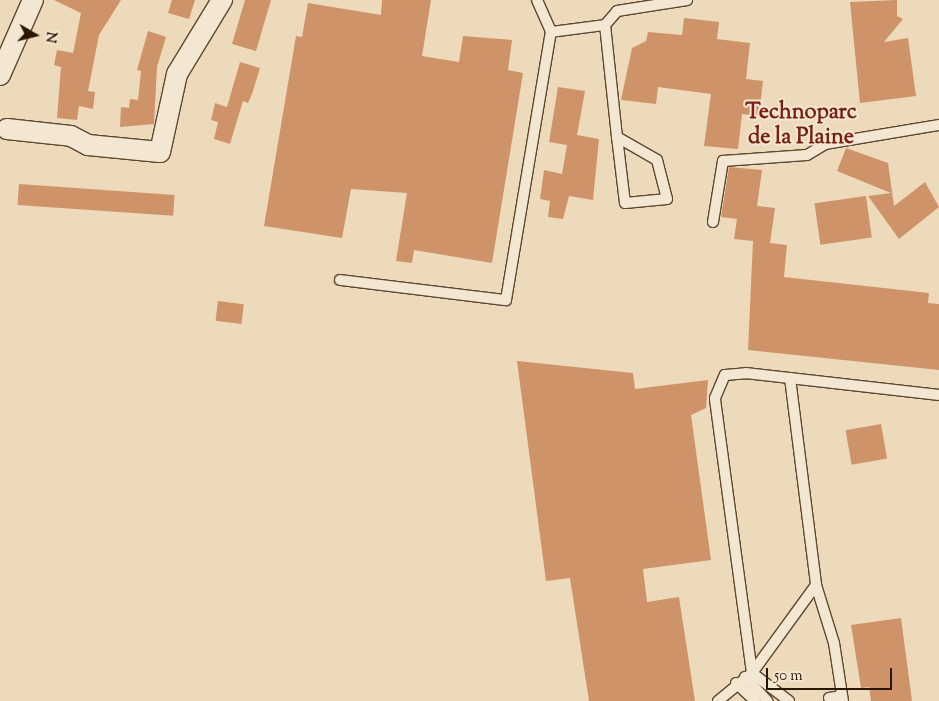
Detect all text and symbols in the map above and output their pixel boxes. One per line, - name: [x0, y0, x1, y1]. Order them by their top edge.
- north arrow: [10, 10, 60, 60]
- text: N: [39, 30, 61, 44]
- district label: Technoparc de la Plaine: [745, 100, 857, 152]
- scale bar: [769, 658, 895, 690]
- text: 50 m: [774, 666, 803, 687]

